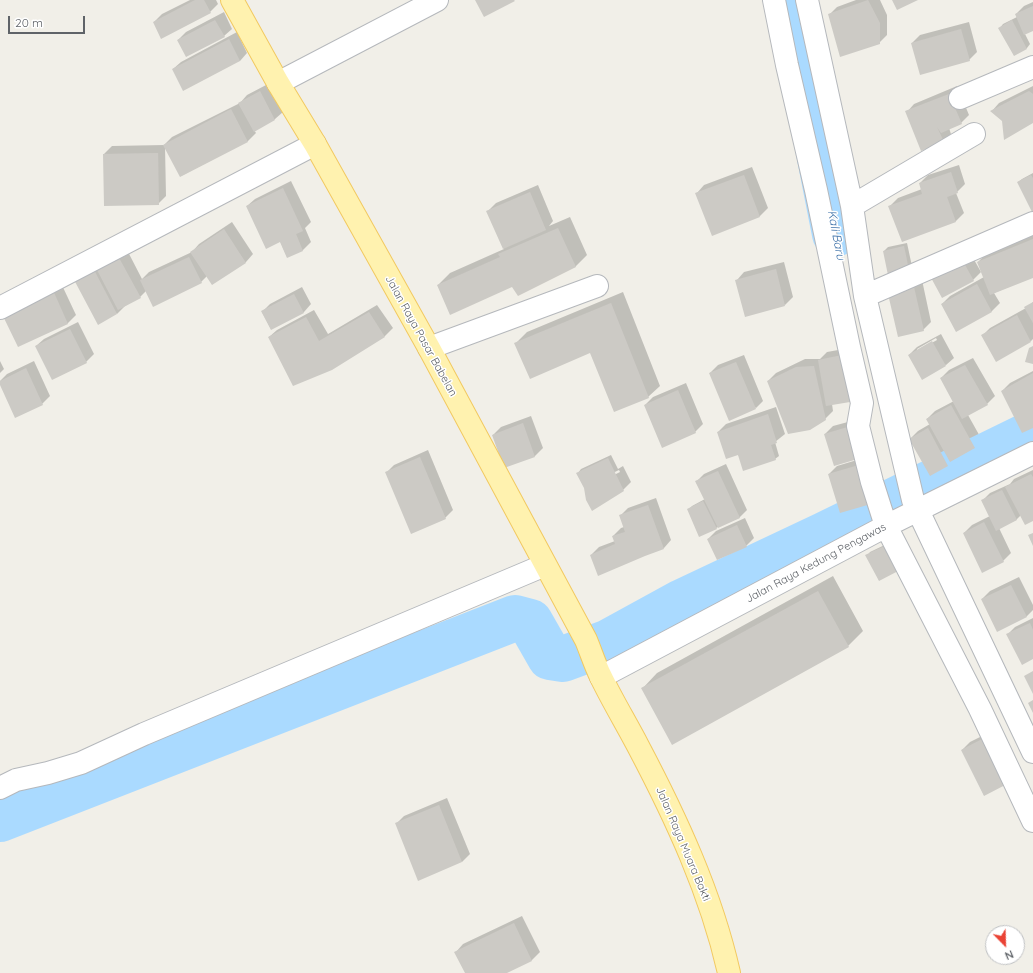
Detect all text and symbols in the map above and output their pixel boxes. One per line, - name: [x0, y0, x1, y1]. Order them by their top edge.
- scale bar: [10, 8, 87, 34]
- text: 20 m: [15, 15, 43, 30]
- water label: Kali Baru: [824, 209, 848, 261]
- street label: Jalan Raya Pasar Babelan: [382, 273, 460, 399]
- street label: Jalan Raya Kedung Pengawas: [744, 520, 888, 606]
- street label: Jalan Raya Muara Bakti: [653, 785, 713, 903]
- north arrow: [985, 925, 1025, 965]
- text: N: [1003, 947, 1016, 963]

